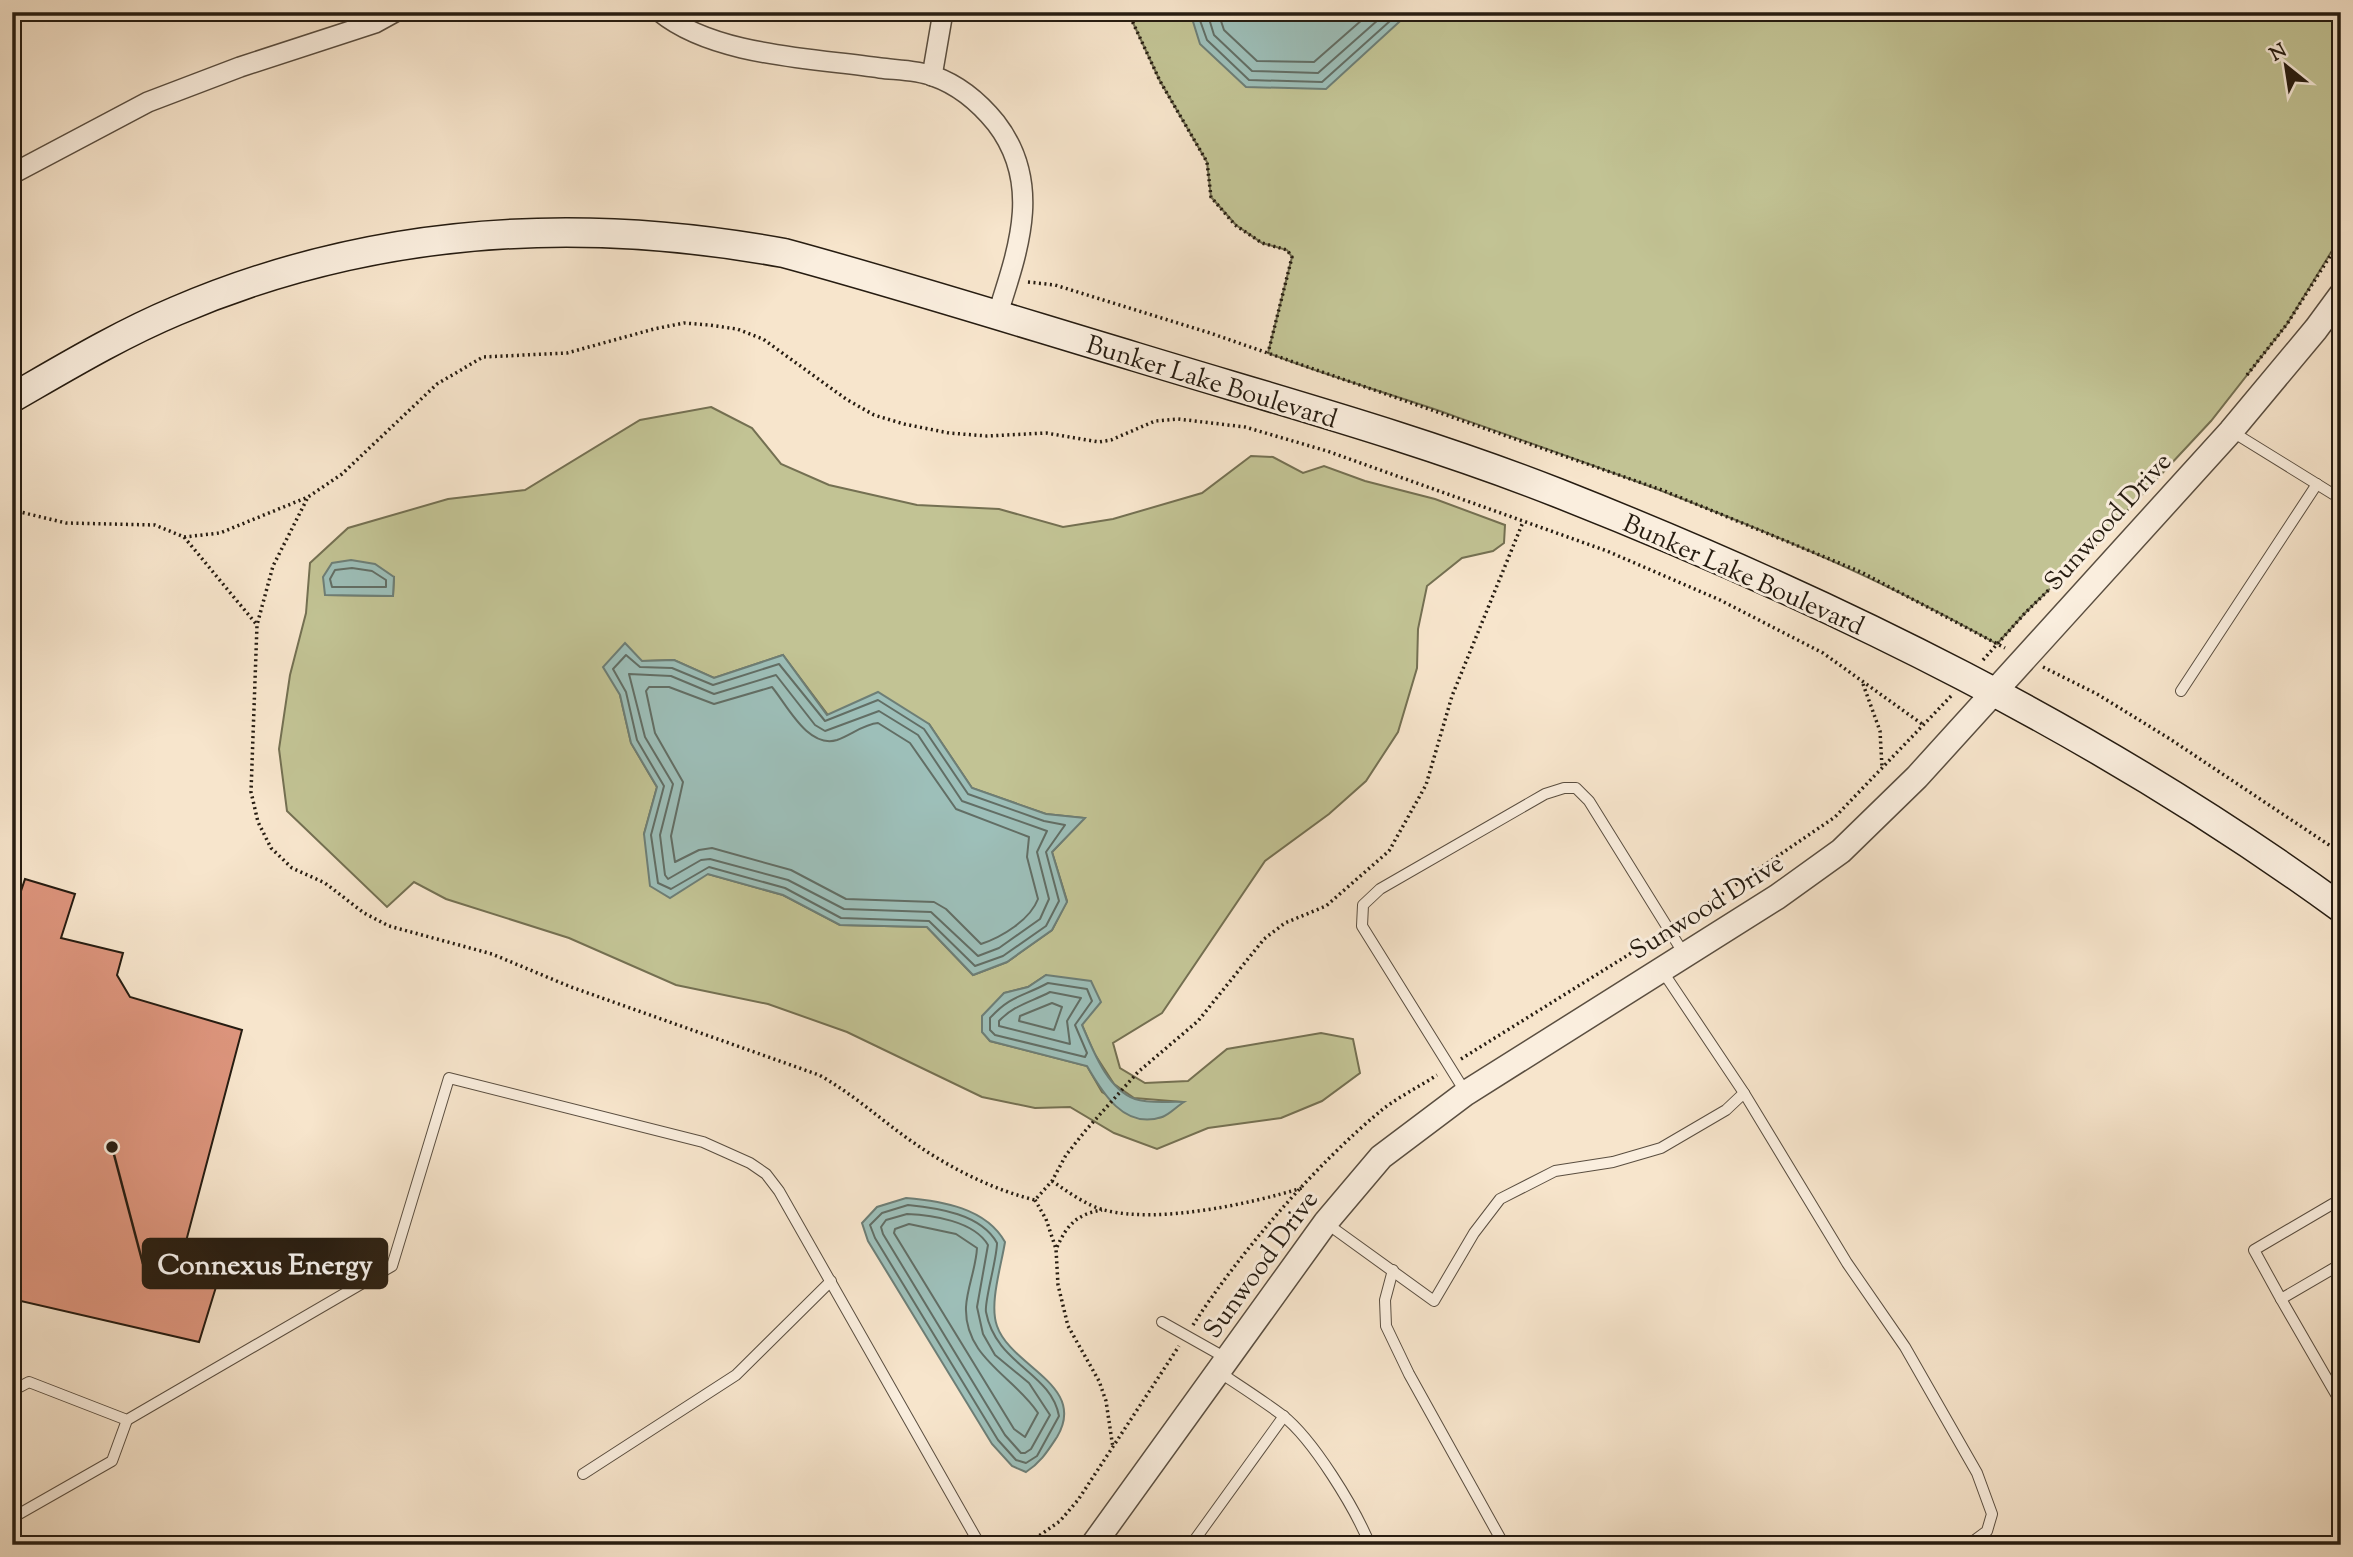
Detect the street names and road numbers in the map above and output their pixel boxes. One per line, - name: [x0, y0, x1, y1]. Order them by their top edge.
- street label: Bunker Lake Boulevard: [1081, 328, 1342, 439]
- street label: Sunwood Drive: [2037, 445, 2181, 600]
- street label: Bunker Lake Boulevard: [1616, 506, 1870, 646]
- street label: Sunwood Drive: [1623, 846, 1791, 970]
- street label: Sunwood Drive: [1196, 1184, 1328, 1347]

